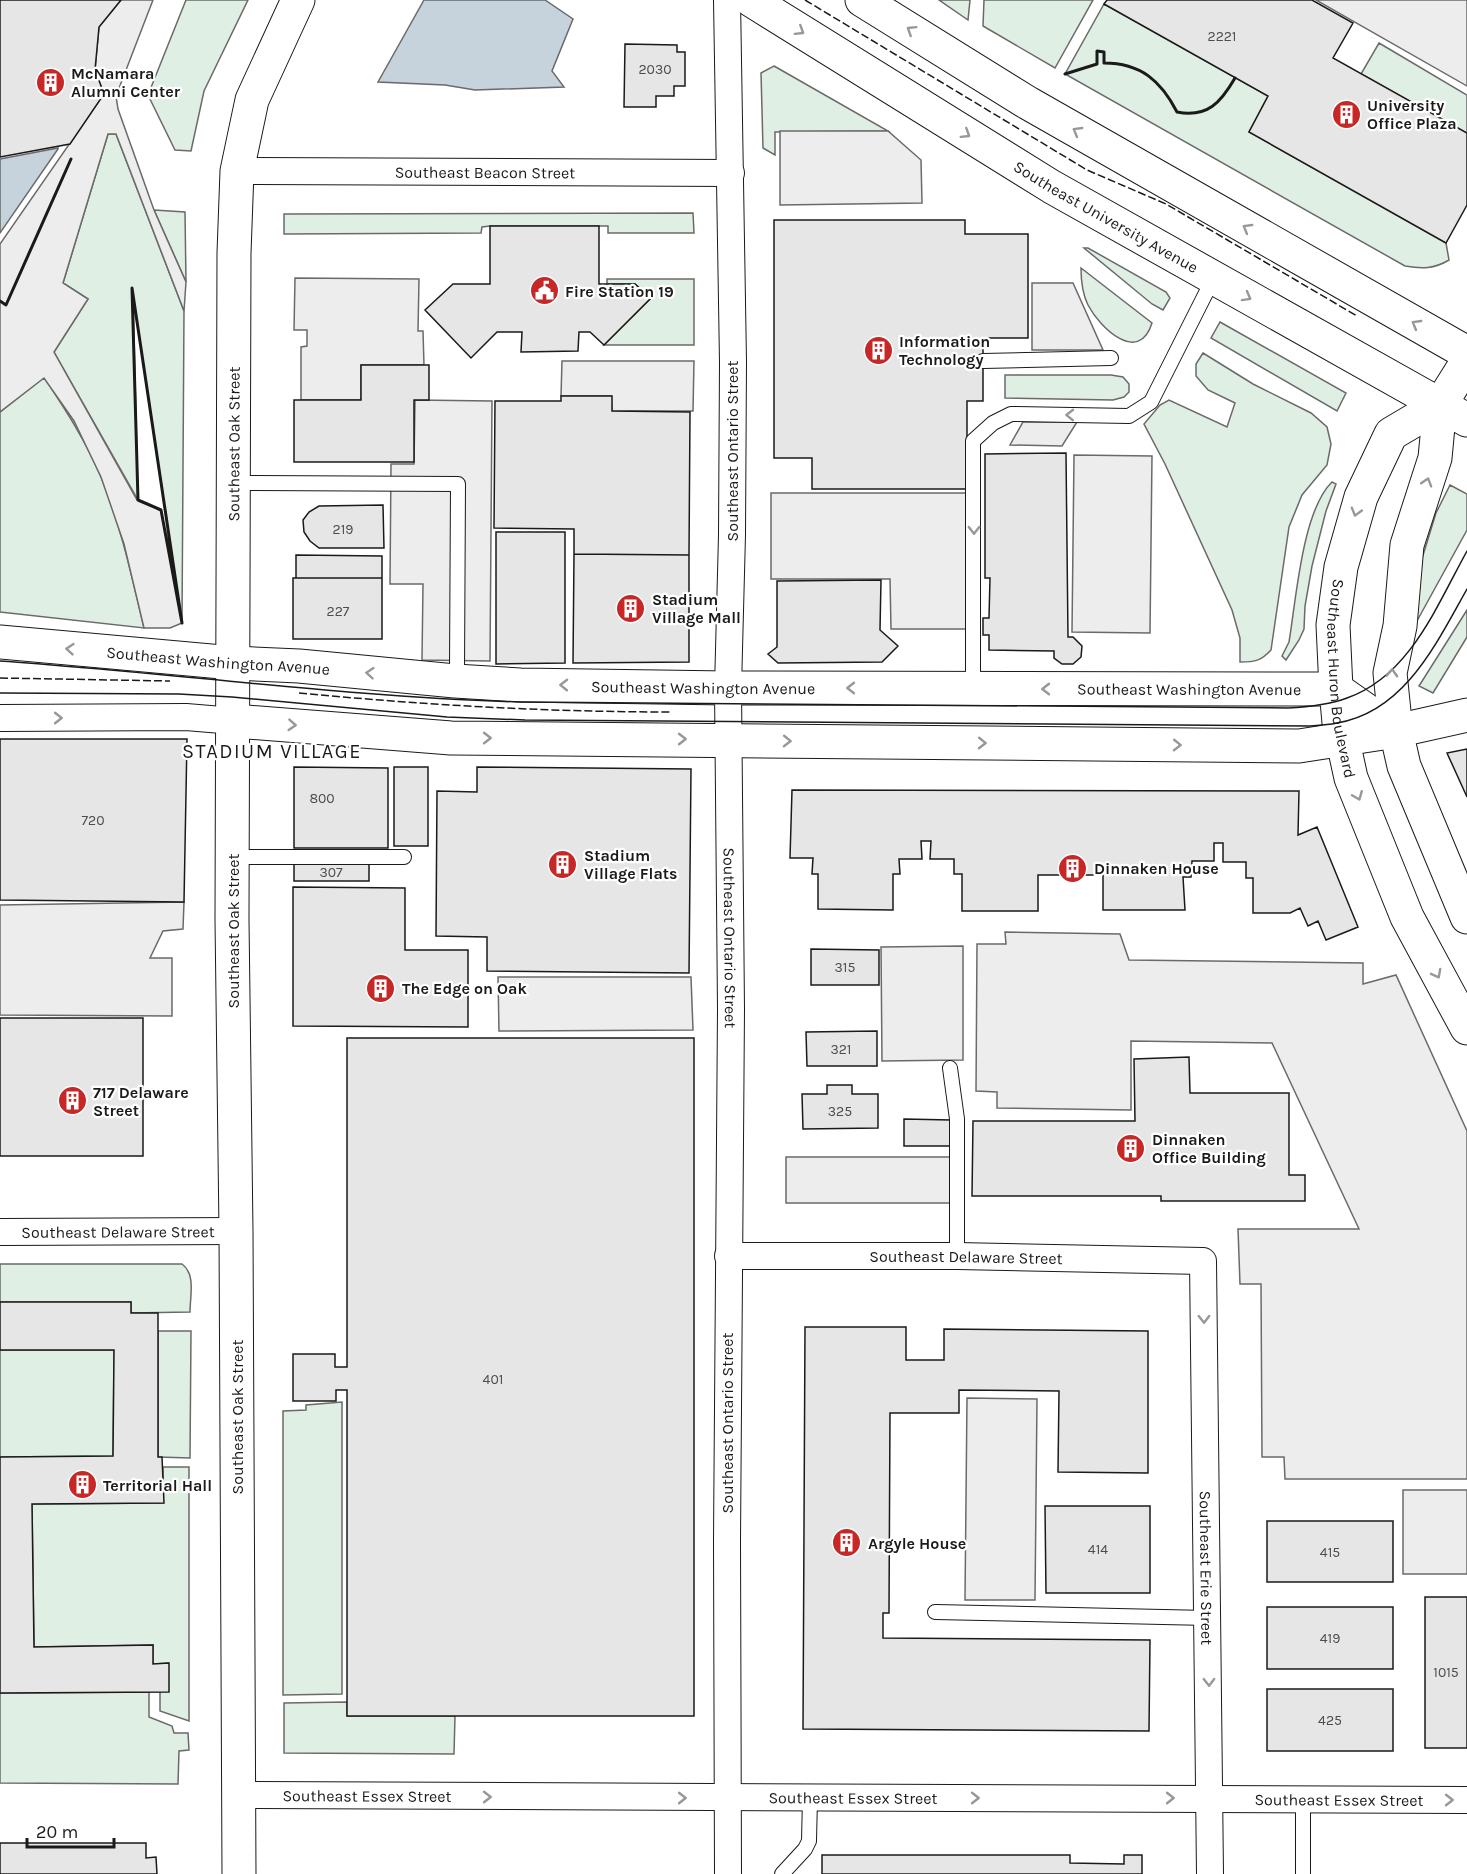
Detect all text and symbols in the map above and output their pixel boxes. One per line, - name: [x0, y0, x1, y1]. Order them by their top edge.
- one-way arrow: [794, 23, 805, 34]
- one-way arrow: [906, 26, 917, 37]
- house number: 2221: [1208, 28, 1236, 45]
- house number: 2030: [639, 61, 672, 78]
- place label: McNamara Alumni Center: [71, 64, 181, 101]
- building icon: McNamara Alumni Center: [34, 66, 66, 98]
- place label: University Office Plaza: [1367, 96, 1457, 133]
- building icon: University Office Plaza: [1330, 98, 1362, 130]
- one-way arrow: [960, 126, 970, 138]
- one-way arrow: [1073, 127, 1083, 138]
- street label: Southeast University Avenue: [1010, 156, 1202, 277]
- street label: Southeast Beacon Street: [395, 162, 575, 182]
- one-way arrow: [1243, 223, 1253, 235]
- public building icon: Fire Station 19: [528, 275, 560, 307]
- place label: Fire Station 19: [565, 282, 674, 301]
- one-way arrow: [1240, 290, 1251, 302]
- one-way arrow: [1412, 320, 1422, 331]
- place label: Information Technology: [899, 332, 990, 369]
- building icon: Information Technology: [862, 334, 894, 366]
- street label: Southeast Ontario Street: [723, 361, 742, 541]
- street label: Southeast Oak Street: [224, 366, 243, 522]
- one-way arrow: [1066, 409, 1075, 421]
- one-way arrow: [1420, 477, 1432, 488]
- one-way arrow: [1351, 506, 1363, 517]
- house number: 219: [333, 521, 353, 538]
- one-way arrow: [968, 526, 980, 535]
- street label: Southeast Huron Boulevard: [1323, 578, 1360, 780]
- place label: Stadium Village Mall: [652, 590, 741, 627]
- building icon: Stadium Village Mall: [615, 592, 647, 624]
- house number: 227: [327, 603, 350, 620]
- one-way arrow: [66, 642, 75, 655]
- street label: Southeast Washington Avenue: [106, 642, 331, 678]
- one-way arrow: [365, 667, 374, 680]
- one-way arrow: [1385, 669, 1398, 678]
- street label: Southeast Washington Avenue: [591, 677, 815, 698]
- one-way arrow: [560, 679, 569, 692]
- street label: Southeast Washington Avenue: [1077, 679, 1301, 698]
- one-way arrow: [847, 682, 856, 694]
- one-way arrow: [1042, 683, 1051, 695]
- one-way arrow: [54, 711, 63, 724]
- one-way arrow: [288, 718, 297, 731]
- one-way arrow: [482, 732, 491, 744]
- one-way arrow: [677, 733, 686, 746]
- one-way arrow: [782, 735, 791, 747]
- one-way arrow: [977, 737, 986, 749]
- one-way arrow: [1172, 738, 1181, 751]
- district label: STADIUM VILLAGE: [182, 740, 362, 763]
- house number: 800: [309, 790, 335, 807]
- one-way arrow: [1351, 790, 1363, 801]
- house number: 720: [82, 812, 105, 829]
- place label: Stadium Village Flats: [584, 846, 678, 883]
- street label: Southeast Ontario Street: [720, 847, 741, 1028]
- building icon: Stadium Village Flats: [547, 848, 579, 880]
- building icon: Dinnaken House: [1057, 852, 1089, 884]
- street label: Southeast Oak Street: [224, 854, 243, 1008]
- place label: Dinnaken House: [1094, 859, 1219, 878]
- house number: 307: [319, 864, 343, 881]
- house number: 315: [835, 959, 855, 976]
- one-way arrow: [1430, 967, 1441, 978]
- building icon: The Edge on Oak: [365, 972, 397, 1004]
- place label: The Edge on Oak: [402, 979, 527, 998]
- house number: 321: [830, 1041, 852, 1058]
- place label: 717 Delaware Street: [93, 1083, 189, 1120]
- building icon: 717 Delaware Street: [56, 1085, 88, 1117]
- house number: 325: [828, 1103, 852, 1120]
- place label: Dinnaken Office Building: [1152, 1130, 1266, 1167]
- building icon: Dinnaken Office Building: [1115, 1132, 1147, 1164]
- street label: Southeast Delaware Street: [21, 1222, 215, 1241]
- street label: Southeast Delaware Street: [869, 1247, 1063, 1268]
- one-way arrow: [1198, 1315, 1210, 1324]
- street label: Southeast Ontario Street: [718, 1333, 737, 1513]
- street label: Southeast Oak Street: [228, 1340, 247, 1494]
- house number: 401: [483, 1371, 503, 1388]
- building icon: Territorial Hall: [66, 1469, 98, 1501]
- place label: Territorial Hall: [103, 1476, 212, 1495]
- street label: Southeast Erie Street: [1196, 1490, 1217, 1645]
- building icon: Argyle House: [831, 1527, 863, 1559]
- place label: Argyle House: [868, 1534, 966, 1553]
- house number: 414: [1088, 1541, 1108, 1558]
- house number: 415: [1320, 1544, 1340, 1561]
- house number: 419: [1320, 1630, 1340, 1647]
- house number: 1015: [1433, 1664, 1459, 1681]
- one-way arrow: [1203, 1678, 1215, 1687]
- house number: 425: [1318, 1712, 1342, 1729]
- street label: Southeast Essex Street: [282, 1786, 452, 1805]
- street label: Southeast Essex Street: [768, 1788, 938, 1807]
- one-way arrow: [482, 1790, 491, 1803]
- street label: Southeast Essex Street: [1254, 1790, 1424, 1809]
- one-way arrow: [677, 1792, 686, 1804]
- one-way arrow: [970, 1792, 979, 1804]
- one-way arrow: [1165, 1792, 1174, 1804]
- one-way arrow: [1444, 1794, 1453, 1806]
- scale bar: [27, 1811, 114, 1849]
- text: 20 m: [36, 1821, 78, 1843]

